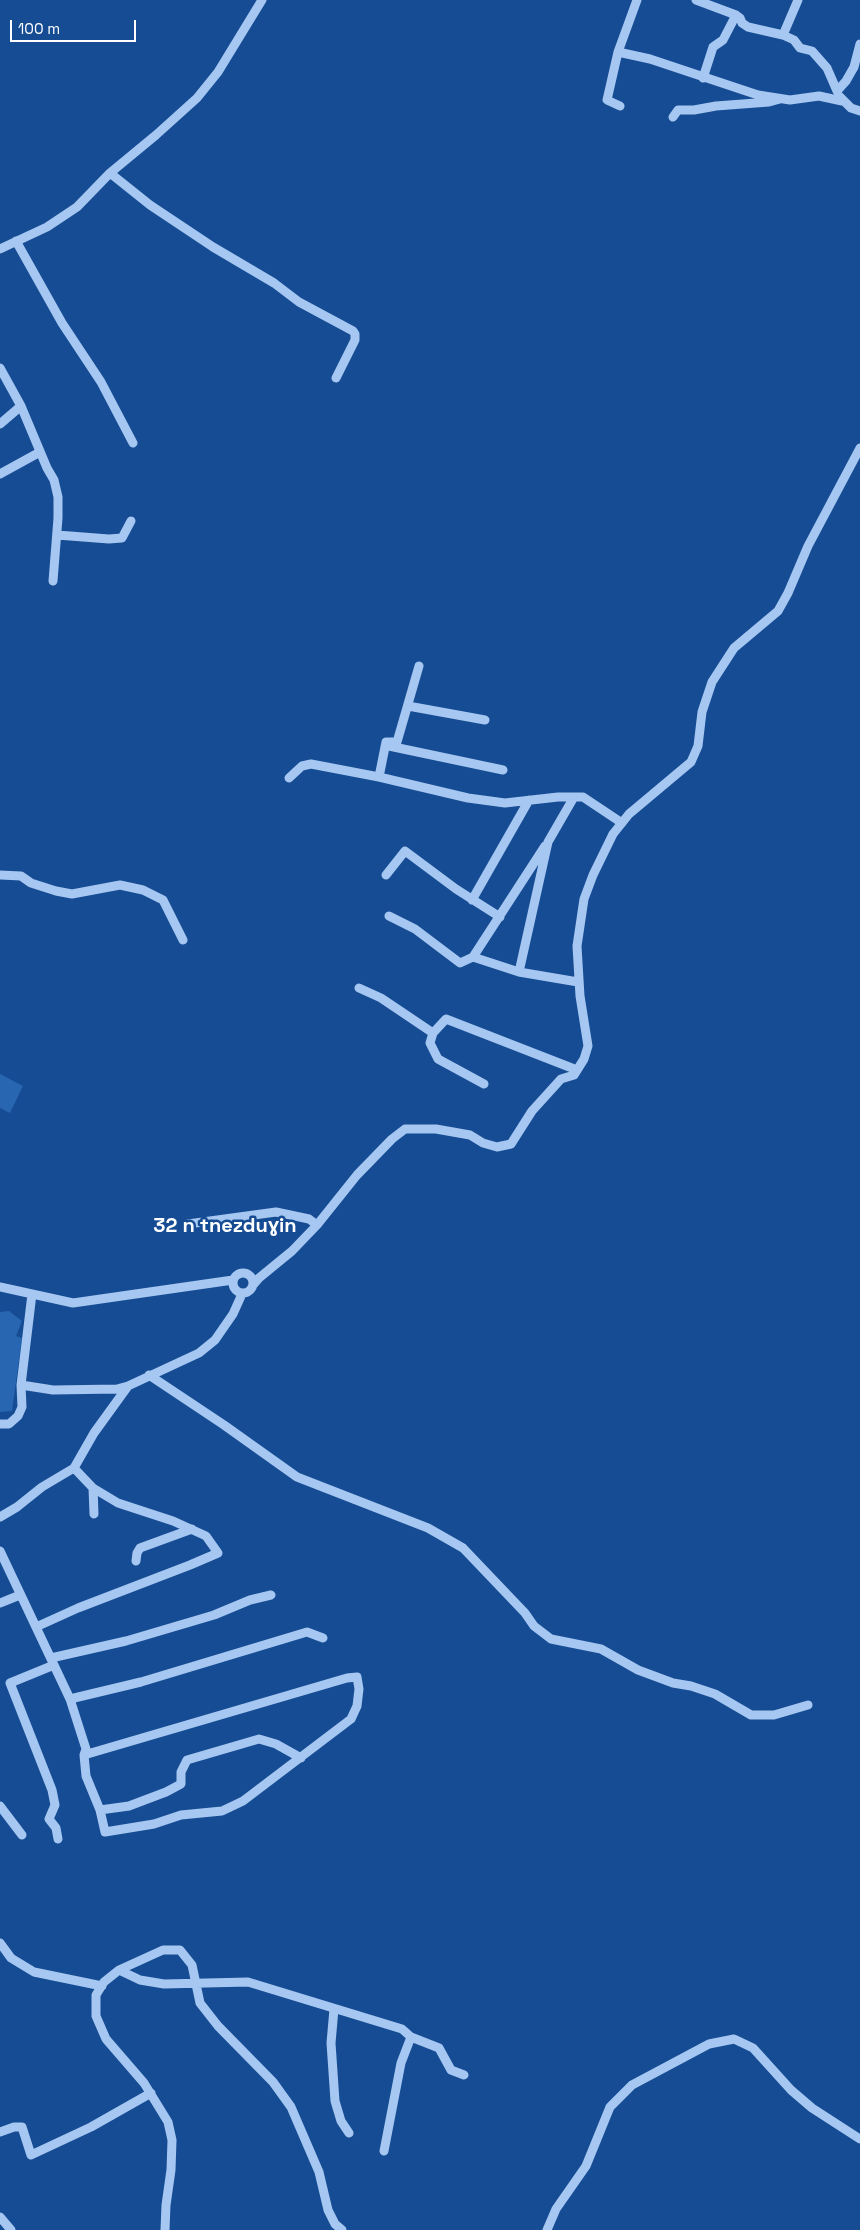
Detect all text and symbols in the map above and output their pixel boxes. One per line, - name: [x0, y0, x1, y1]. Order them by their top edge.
- scale bar: [12, 10, 139, 42]
- text: 100 m: [18, 19, 60, 38]
- district label: 32 n tnezduɣin: [153, 1215, 297, 1239]

